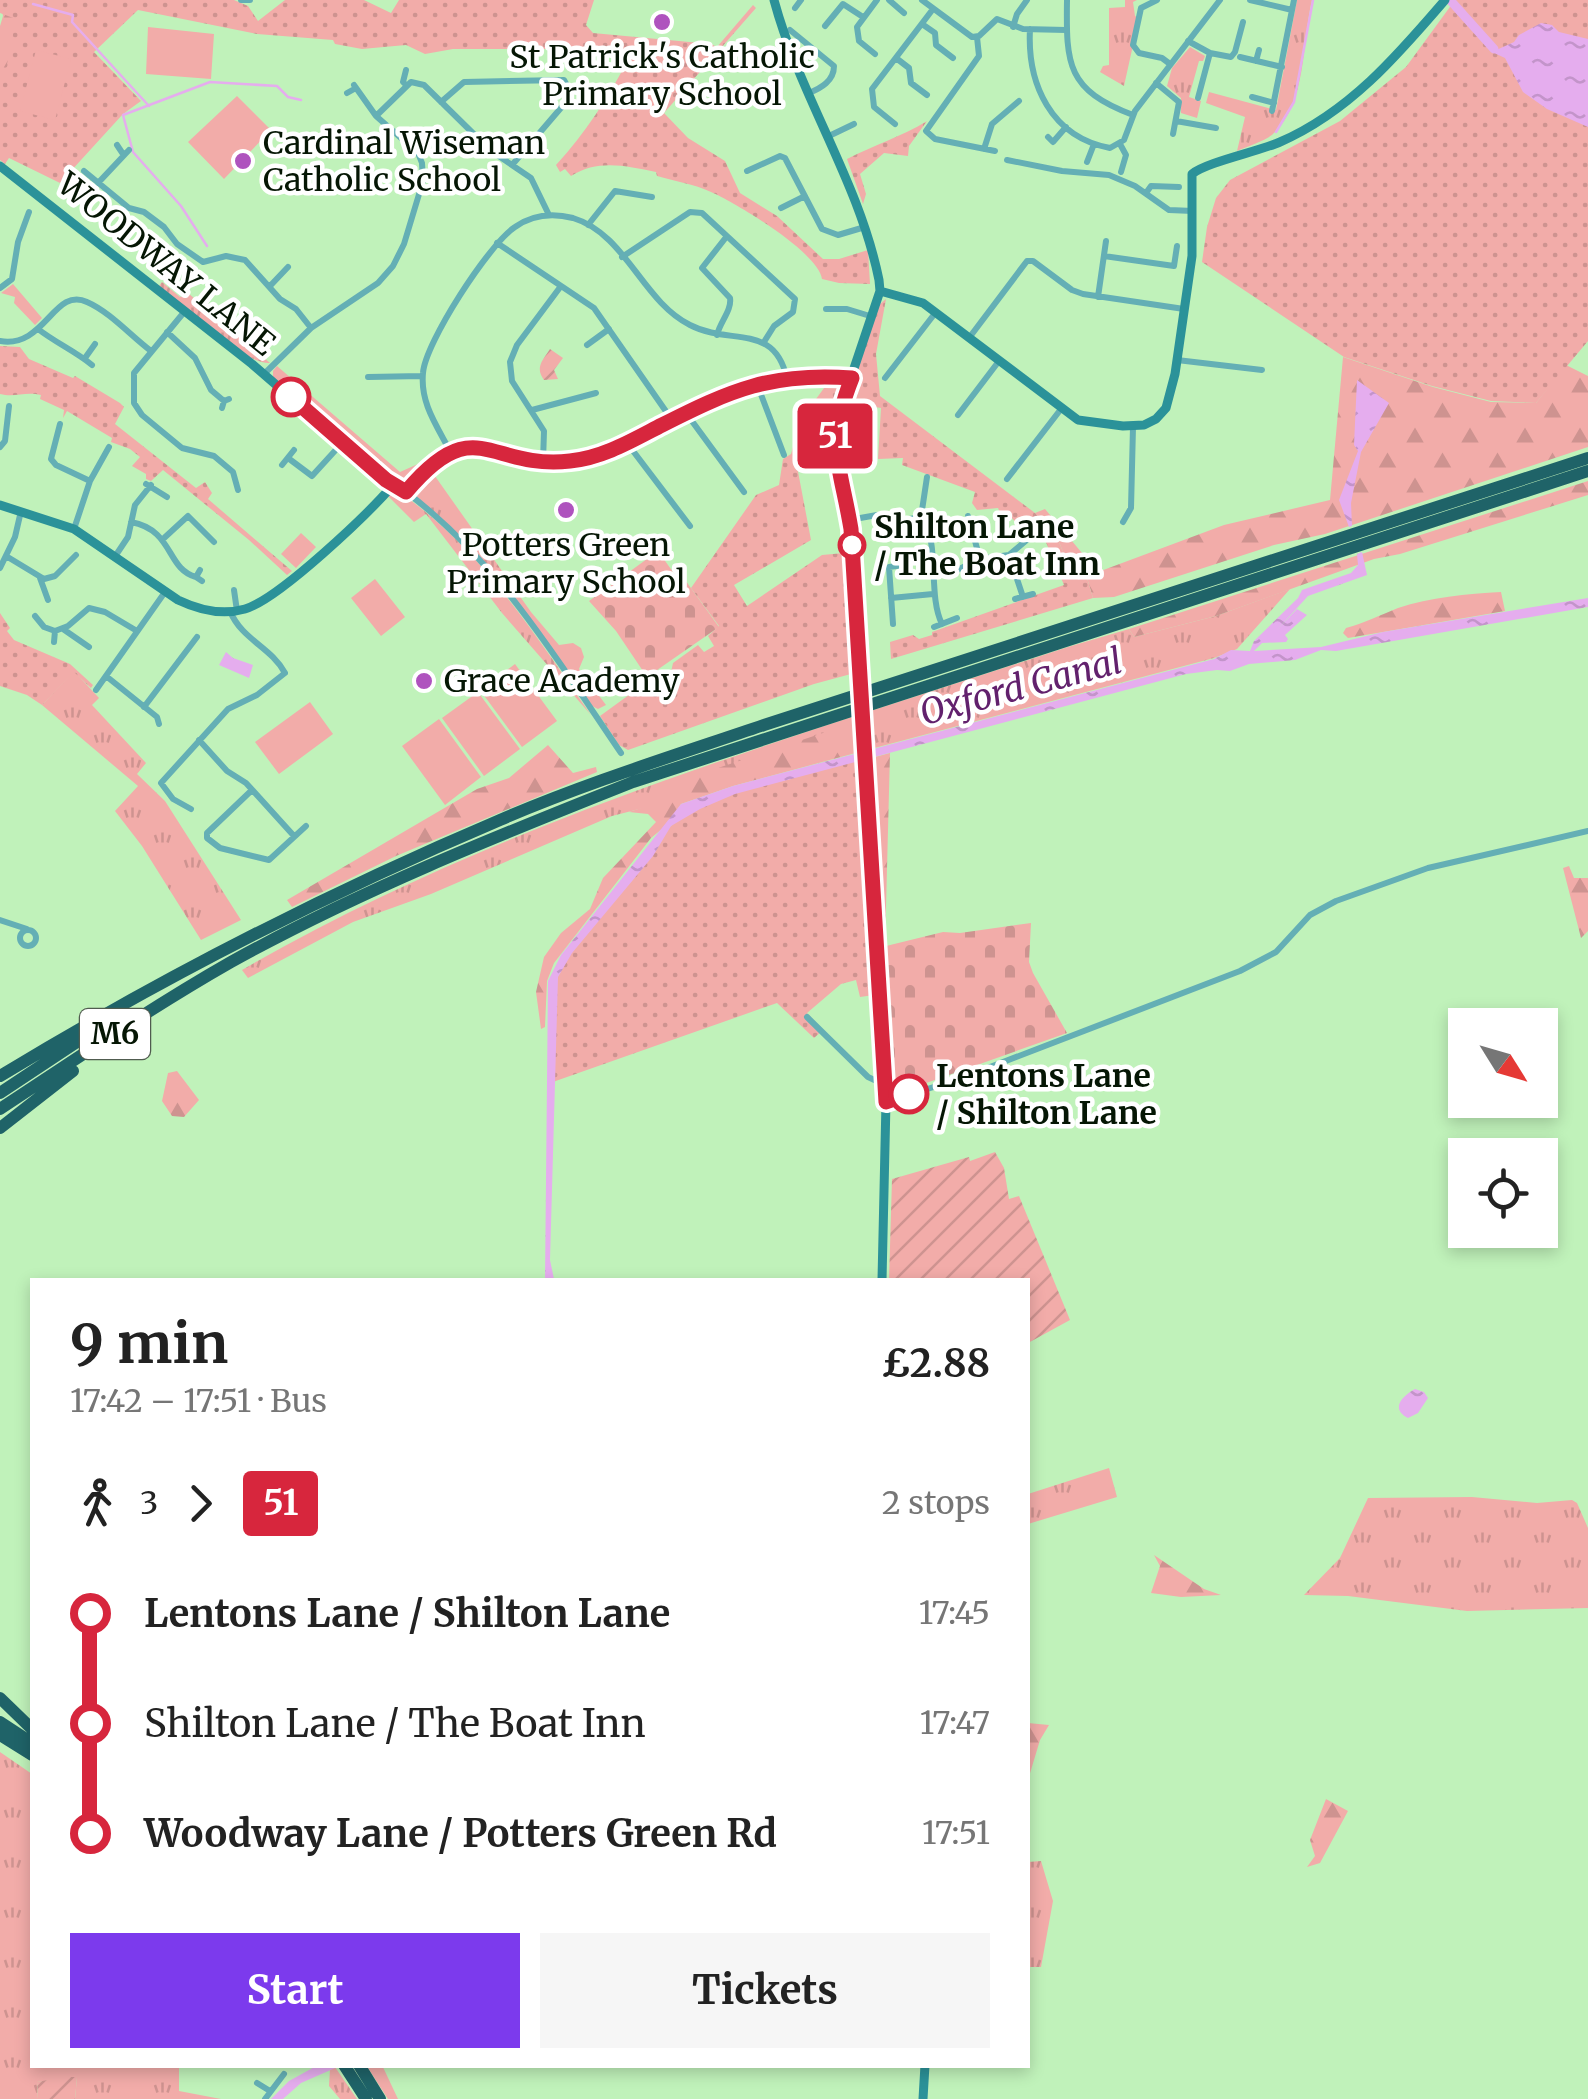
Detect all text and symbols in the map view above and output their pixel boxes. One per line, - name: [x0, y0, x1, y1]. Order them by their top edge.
- marker: St Patrick's Catholic Primary School: [651, 11, 673, 33]
- place label: St Patrick's Catholic Primary School: [509, 37, 815, 114]
- place label: Cardinal Wiseman Catholic School: [263, 123, 545, 200]
- marker: Cardinal Wiseman Catholic School: [232, 150, 254, 172]
- street label: WOODWAY LANE: [48, 163, 283, 364]
- unlabelled marker: [272, 378, 310, 416]
- line badge: 51: [790, 404, 880, 468]
- text: 51: [817, 414, 853, 458]
- marker: Potters Green Primary School: [555, 499, 577, 521]
- place label: Shilton Lane / The Boat Inn: [874, 507, 1100, 584]
- place label: Potters Green Primary School: [446, 525, 686, 602]
- marker: Shilton Lane / The Boat Inn: [839, 532, 865, 558]
- water label: Oxford Canal: [915, 639, 1127, 735]
- place label: Grace Academy: [444, 661, 680, 701]
- marker: Grace Academy: [413, 670, 435, 692]
- north arrow: [1448, 1008, 1558, 1118]
- map controls: [1448, 1008, 1558, 1248]
- road number: M6: [80, 1009, 150, 1059]
- place label: Lentons Lane / Shilton Lane: [936, 1056, 1157, 1133]
- marker: Lentons Lane / Shilton Lane: [890, 1075, 928, 1113]
- button: locate: [1448, 1138, 1558, 1248]
- text: 9 min: [70, 1309, 228, 1378]
- text: £2.88: [882, 1340, 990, 1387]
- text: 17:42 – 17:51 · Bus: [70, 1381, 327, 1421]
- icon: walk: [70, 1476, 125, 1531]
- icon: forward: [173, 1476, 228, 1531]
- text: 51: [263, 1481, 298, 1525]
- text: 3: [140, 1483, 158, 1523]
- text: 2 stops: [882, 1483, 990, 1523]
- text: Lentons Lane / Shilton Lane: [144, 1590, 670, 1637]
- text: 17:45: [919, 1593, 990, 1633]
- text: Shilton Lane / The Boat Inn: [144, 1700, 646, 1747]
- text: 17:47: [920, 1703, 990, 1743]
- text: Woodway Lane / Potters Green Rd: [144, 1810, 777, 1857]
- text: 17:51: [922, 1813, 990, 1853]
- button: Start: [70, 1933, 520, 2048]
- button: Tickets: [540, 1933, 990, 2048]

